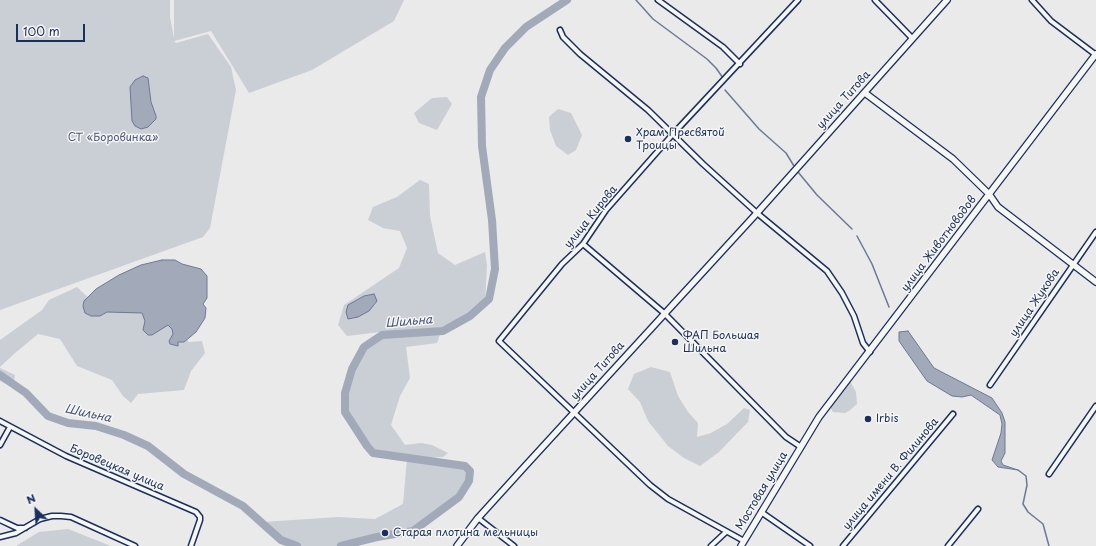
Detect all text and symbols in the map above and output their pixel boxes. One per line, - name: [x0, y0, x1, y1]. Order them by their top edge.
- scale bar: [18, 16, 87, 42]
- text: 100 m: [23, 22, 60, 40]
- street label: улица Титова: [814, 68, 874, 132]
- place label: Храм Пресвятой Троицы: [636, 126, 725, 152]
- park label: СТ «Боровинка»: [68, 131, 158, 145]
- marker: Храм Пресвятой Троицы: [623, 134, 633, 144]
- street label: улица Кирова: [562, 183, 620, 251]
- street label: улица Животноводов: [899, 194, 979, 294]
- street label: улица Жукова: [1007, 266, 1063, 340]
- water label: Шильна: [385, 313, 433, 331]
- place label: ФАП Большая Шильна: [683, 329, 760, 355]
- marker: ФАП Большая Шильна: [670, 337, 680, 347]
- street label: улица Титова: [568, 339, 628, 403]
- water label: Шильна: [63, 402, 113, 426]
- place label: Irbis: [876, 412, 899, 426]
- marker: Irbis: [863, 414, 873, 424]
- street label: улица имени В. Филинова: [840, 415, 942, 533]
- street label: Боровецкая улица: [68, 442, 166, 494]
- street label: Мостовая улица: [733, 449, 791, 533]
- text: N: [23, 489, 38, 508]
- north arrow: [16, 490, 56, 530]
- place label: Старая плотина мельницы: [393, 526, 538, 540]
- marker: Старая плотина мельницы: [380, 528, 390, 538]

